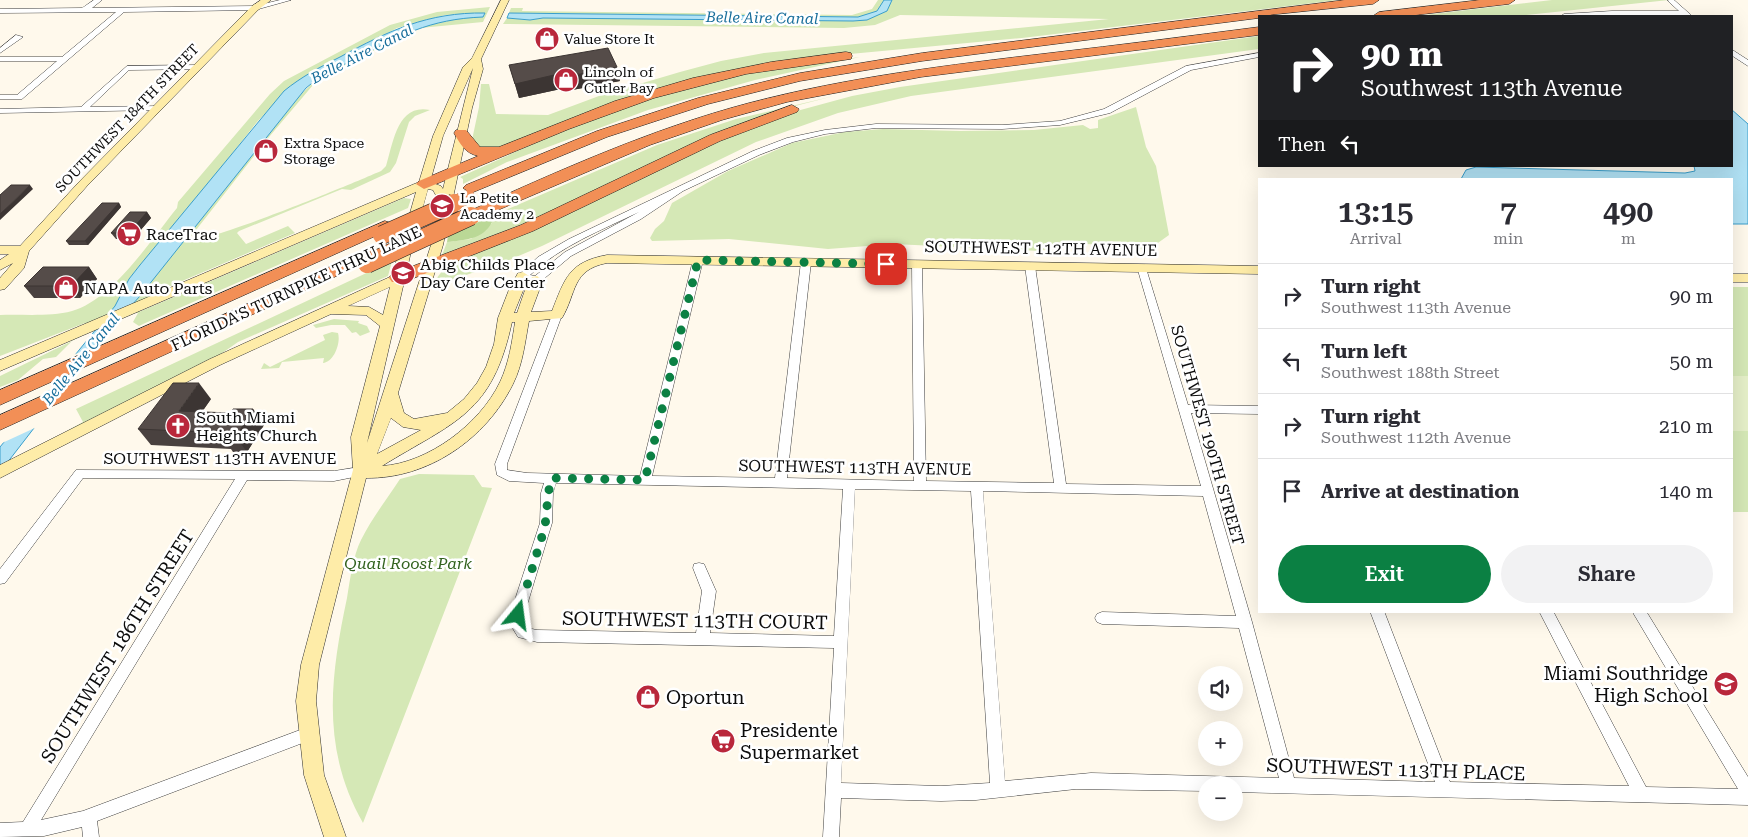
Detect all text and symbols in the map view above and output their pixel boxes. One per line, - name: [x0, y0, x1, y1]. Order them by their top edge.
- water label: Belle Aire Canal: [705, 8, 819, 28]
- water label: Belle Aire Canal: [307, 20, 417, 88]
- shop icon: Value Store It: [534, 26, 560, 52]
- place label: Value Store It: [564, 31, 654, 47]
- text: 90 m: [1361, 34, 1443, 75]
- icon: right: [1278, 35, 1343, 100]
- street label: SOUTHWEST 184TH STREET: [52, 41, 202, 195]
- place label: Lincoln of Cutler Bay: [584, 64, 655, 96]
- shop icon: Lincoln of Cutler Bay: [553, 67, 579, 93]
- text: Southwest 113th Avenue: [1361, 76, 1622, 101]
- icon: left: [1336, 130, 1364, 158]
- text: Then: [1278, 133, 1326, 156]
- place label: Extra Space Storage: [284, 135, 364, 167]
- shop icon: Extra Space Storage: [253, 138, 279, 164]
- place label: La Petite Academy 2: [460, 190, 534, 222]
- school or university icon: La Petite Academy 2: [429, 193, 455, 219]
- text: 13:15: [1338, 194, 1414, 229]
- text: 7: [1500, 194, 1517, 229]
- text: 490: [1603, 194, 1653, 229]
- supermarket icon: RaceTrac: [116, 221, 142, 247]
- street label: FLORIDA'S TURNPIKE THRU LANE: [168, 222, 425, 355]
- place label: RaceTrac: [146, 225, 217, 244]
- text: Arrival: [1350, 229, 1402, 248]
- text: min: [1493, 229, 1523, 248]
- text: m: [1621, 229, 1635, 248]
- street label: SOUTHWEST 112TH AVENUE: [924, 237, 1158, 260]
- pin: [865, 243, 907, 285]
- icon: arrive: [872, 250, 900, 278]
- place label: Abig Childs Place Day Care Center: [420, 255, 555, 292]
- school or university icon: Abig Childs Place Day Care Center: [390, 260, 416, 286]
- shop icon: NAPA Auto Parts: [53, 275, 79, 301]
- text: Turn right: [1321, 275, 1421, 298]
- place label: NAPA Auto Parts: [84, 279, 213, 298]
- icon: right: [1278, 282, 1306, 310]
- text: 90 m: [1670, 285, 1713, 308]
- text: Southwest 113th Avenue: [1321, 298, 1511, 317]
- water label: Belle Aire Canal: [38, 309, 124, 409]
- street label: SOUTHWEST 190TH STREET: [1167, 323, 1248, 548]
- text: Turn left: [1321, 340, 1407, 363]
- icon: left: [1278, 347, 1306, 375]
- text: 50 m: [1670, 350, 1713, 373]
- text: Southwest 188th Street: [1321, 363, 1500, 382]
- text: Turn right: [1321, 405, 1421, 428]
- place label: South Miami Heights Church: [196, 408, 317, 445]
- icon: right: [1278, 412, 1306, 440]
- church icon: South Miami Heights Church: [165, 413, 191, 439]
- text: 210 m: [1659, 415, 1713, 438]
- text: Southwest 112th Avenue: [1321, 428, 1511, 447]
- street label: SOUTHWEST 113TH AVENUE: [104, 449, 337, 468]
- street label: SOUTHWEST 113TH AVENUE: [738, 456, 972, 479]
- icon: arrive: [1278, 477, 1306, 505]
- text: Arrive at destination: [1321, 480, 1519, 503]
- text: 140 m: [1659, 480, 1713, 503]
- street label: SOUTHWEST 186TH STREET: [36, 525, 199, 767]
- button: Exit: [1278, 545, 1491, 603]
- button: Share: [1501, 545, 1713, 603]
- park label: Quail Roost Park: [344, 554, 472, 573]
- position arrow: [491, 588, 543, 640]
- street label: SOUTHWEST 113TH COURT: [562, 607, 828, 634]
- place label: Miami Southridge High School: [1544, 662, 1708, 707]
- map controls: [1198, 666, 1243, 821]
- button: sound: [1198, 666, 1243, 711]
- school or university icon: Miami Southridge High School: [1713, 671, 1739, 697]
- shop icon: Oportun: [635, 684, 661, 710]
- place label: Oportun: [666, 686, 744, 709]
- place label: Presidente Supermarket: [740, 719, 859, 764]
- button: +: [1198, 721, 1243, 766]
- supermarket icon: Presidente Supermarket: [710, 728, 736, 754]
- street label: SOUTHWEST 113TH PLACE: [1266, 753, 1526, 786]
- button: −: [1198, 776, 1243, 821]

